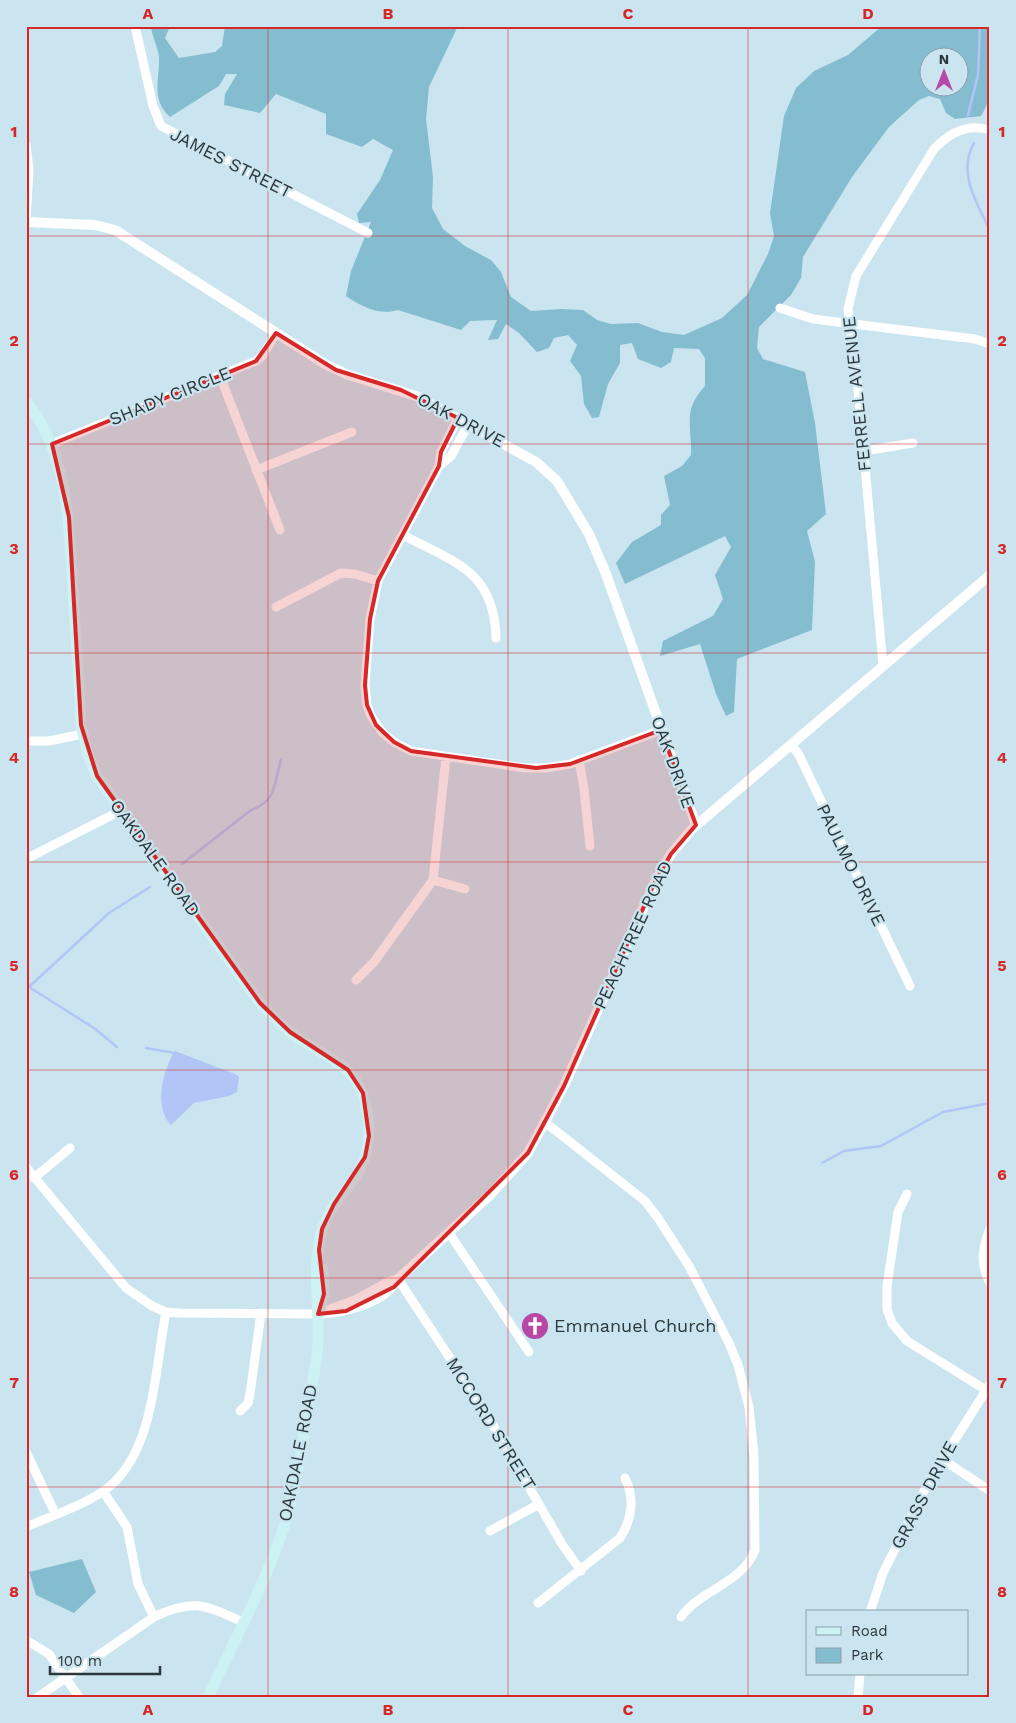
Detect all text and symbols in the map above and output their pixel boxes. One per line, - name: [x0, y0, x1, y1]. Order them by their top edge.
- text: A: [143, 4, 154, 23]
- text: B: [383, 4, 394, 23]
- text: C: [623, 4, 634, 23]
- text: D: [862, 4, 874, 23]
- north arrow: [918, 48, 968, 98]
- text: N: [939, 51, 949, 67]
- text: 1: [11, 122, 17, 141]
- text: 1: [999, 122, 1005, 141]
- street label: JAMES STREET: [167, 123, 296, 202]
- street label: FERRELL AVENUE: [838, 316, 875, 473]
- text: 2: [9, 331, 19, 350]
- text: 2: [997, 331, 1007, 350]
- street label: SHADY CIRCLE: [106, 362, 234, 429]
- street label: OAK DRIVE: [414, 388, 509, 451]
- text: 3: [9, 539, 19, 558]
- text: 3: [997, 539, 1007, 558]
- street label: OAK DRIVE: [647, 713, 700, 811]
- text: 4: [9, 748, 19, 767]
- text: 4: [997, 748, 1007, 767]
- street label: OAKDALE ROAD: [106, 795, 205, 920]
- street label: PAULMO DRIVE: [813, 800, 890, 929]
- street label: PEACHTREE ROAD: [589, 857, 676, 1012]
- text: 5: [9, 956, 19, 975]
- text: 5: [997, 956, 1007, 975]
- text: 6: [9, 1165, 19, 1184]
- text: 6: [997, 1165, 1007, 1184]
- church icon: Emmanuel Church: [520, 1311, 550, 1341]
- place label: Emmanuel Church: [554, 1315, 717, 1336]
- street label: MCCORD STREET: [442, 1354, 541, 1494]
- text: 7: [9, 1373, 19, 1392]
- text: 7: [997, 1373, 1007, 1392]
- street label: OAKDALE ROAD: [274, 1382, 321, 1523]
- street label: GRASS DRIVE: [886, 1437, 961, 1552]
- text: 8: [9, 1582, 19, 1601]
- text: 8: [997, 1582, 1007, 1601]
- legend: [806, 1610, 968, 1676]
- text: Road: [851, 1622, 888, 1640]
- scale bar: [50, 1643, 160, 1675]
- text: Park: [851, 1646, 884, 1664]
- text: 100 m: [58, 1652, 102, 1670]
- text: A: [143, 1700, 154, 1719]
- text: B: [383, 1700, 394, 1719]
- text: C: [623, 1700, 634, 1719]
- text: D: [862, 1700, 874, 1719]

